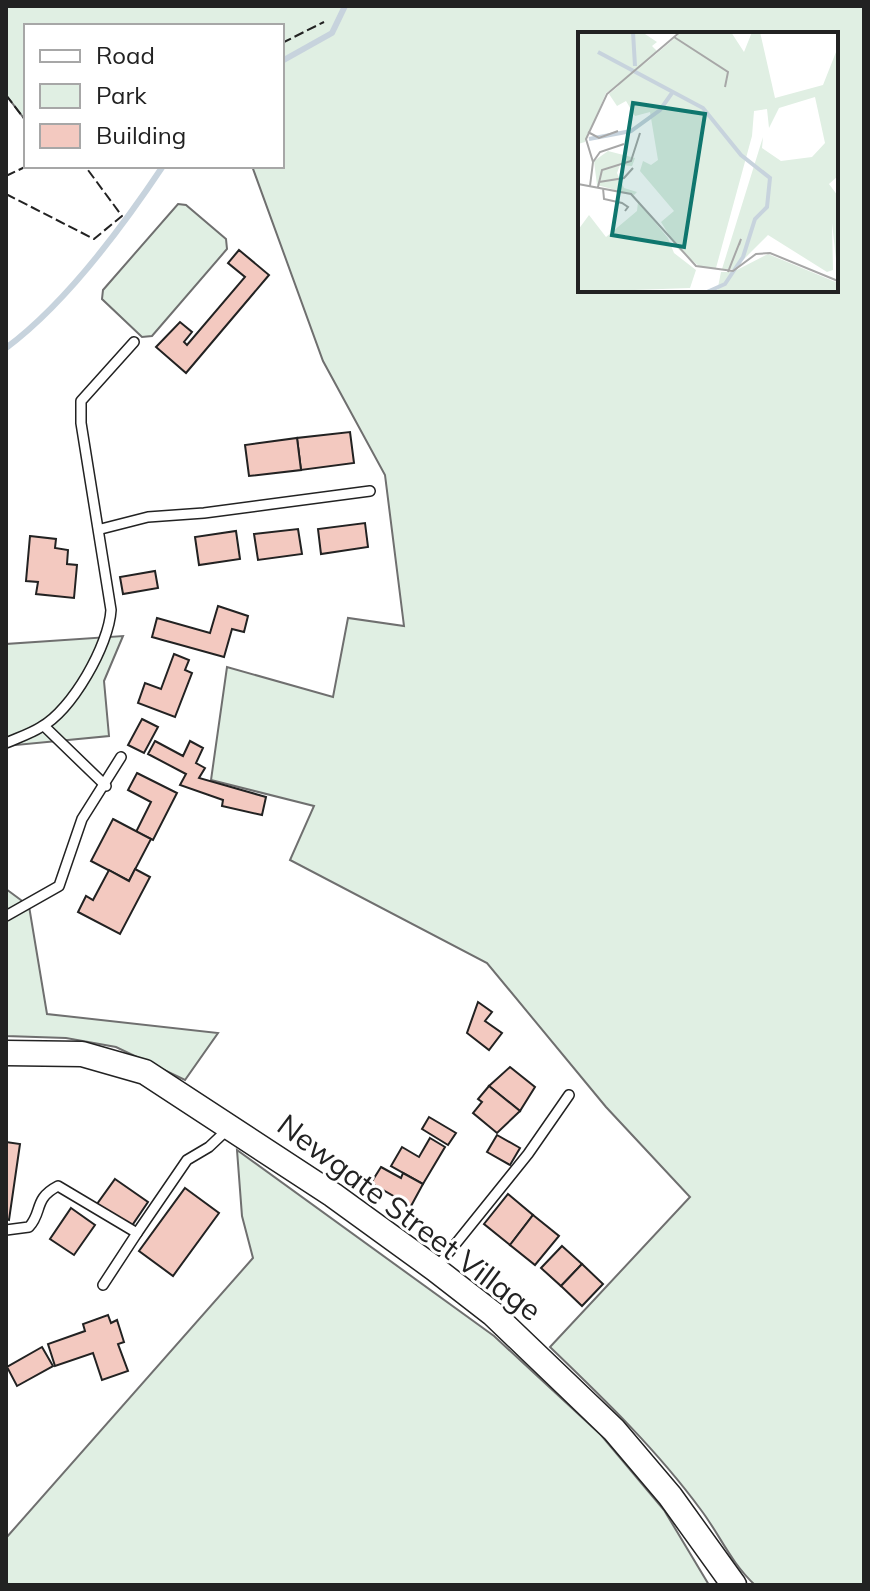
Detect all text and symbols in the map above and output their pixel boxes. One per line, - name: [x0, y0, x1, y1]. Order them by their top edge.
- legend: [24, 24, 284, 168]
- inset map: [578, 32, 838, 292]
- text: Road: [96, 40, 155, 70]
- text: Park: [96, 80, 147, 110]
- text: Building: [96, 120, 186, 150]
- street label: Newgate Street Village: [270, 1106, 549, 1329]

